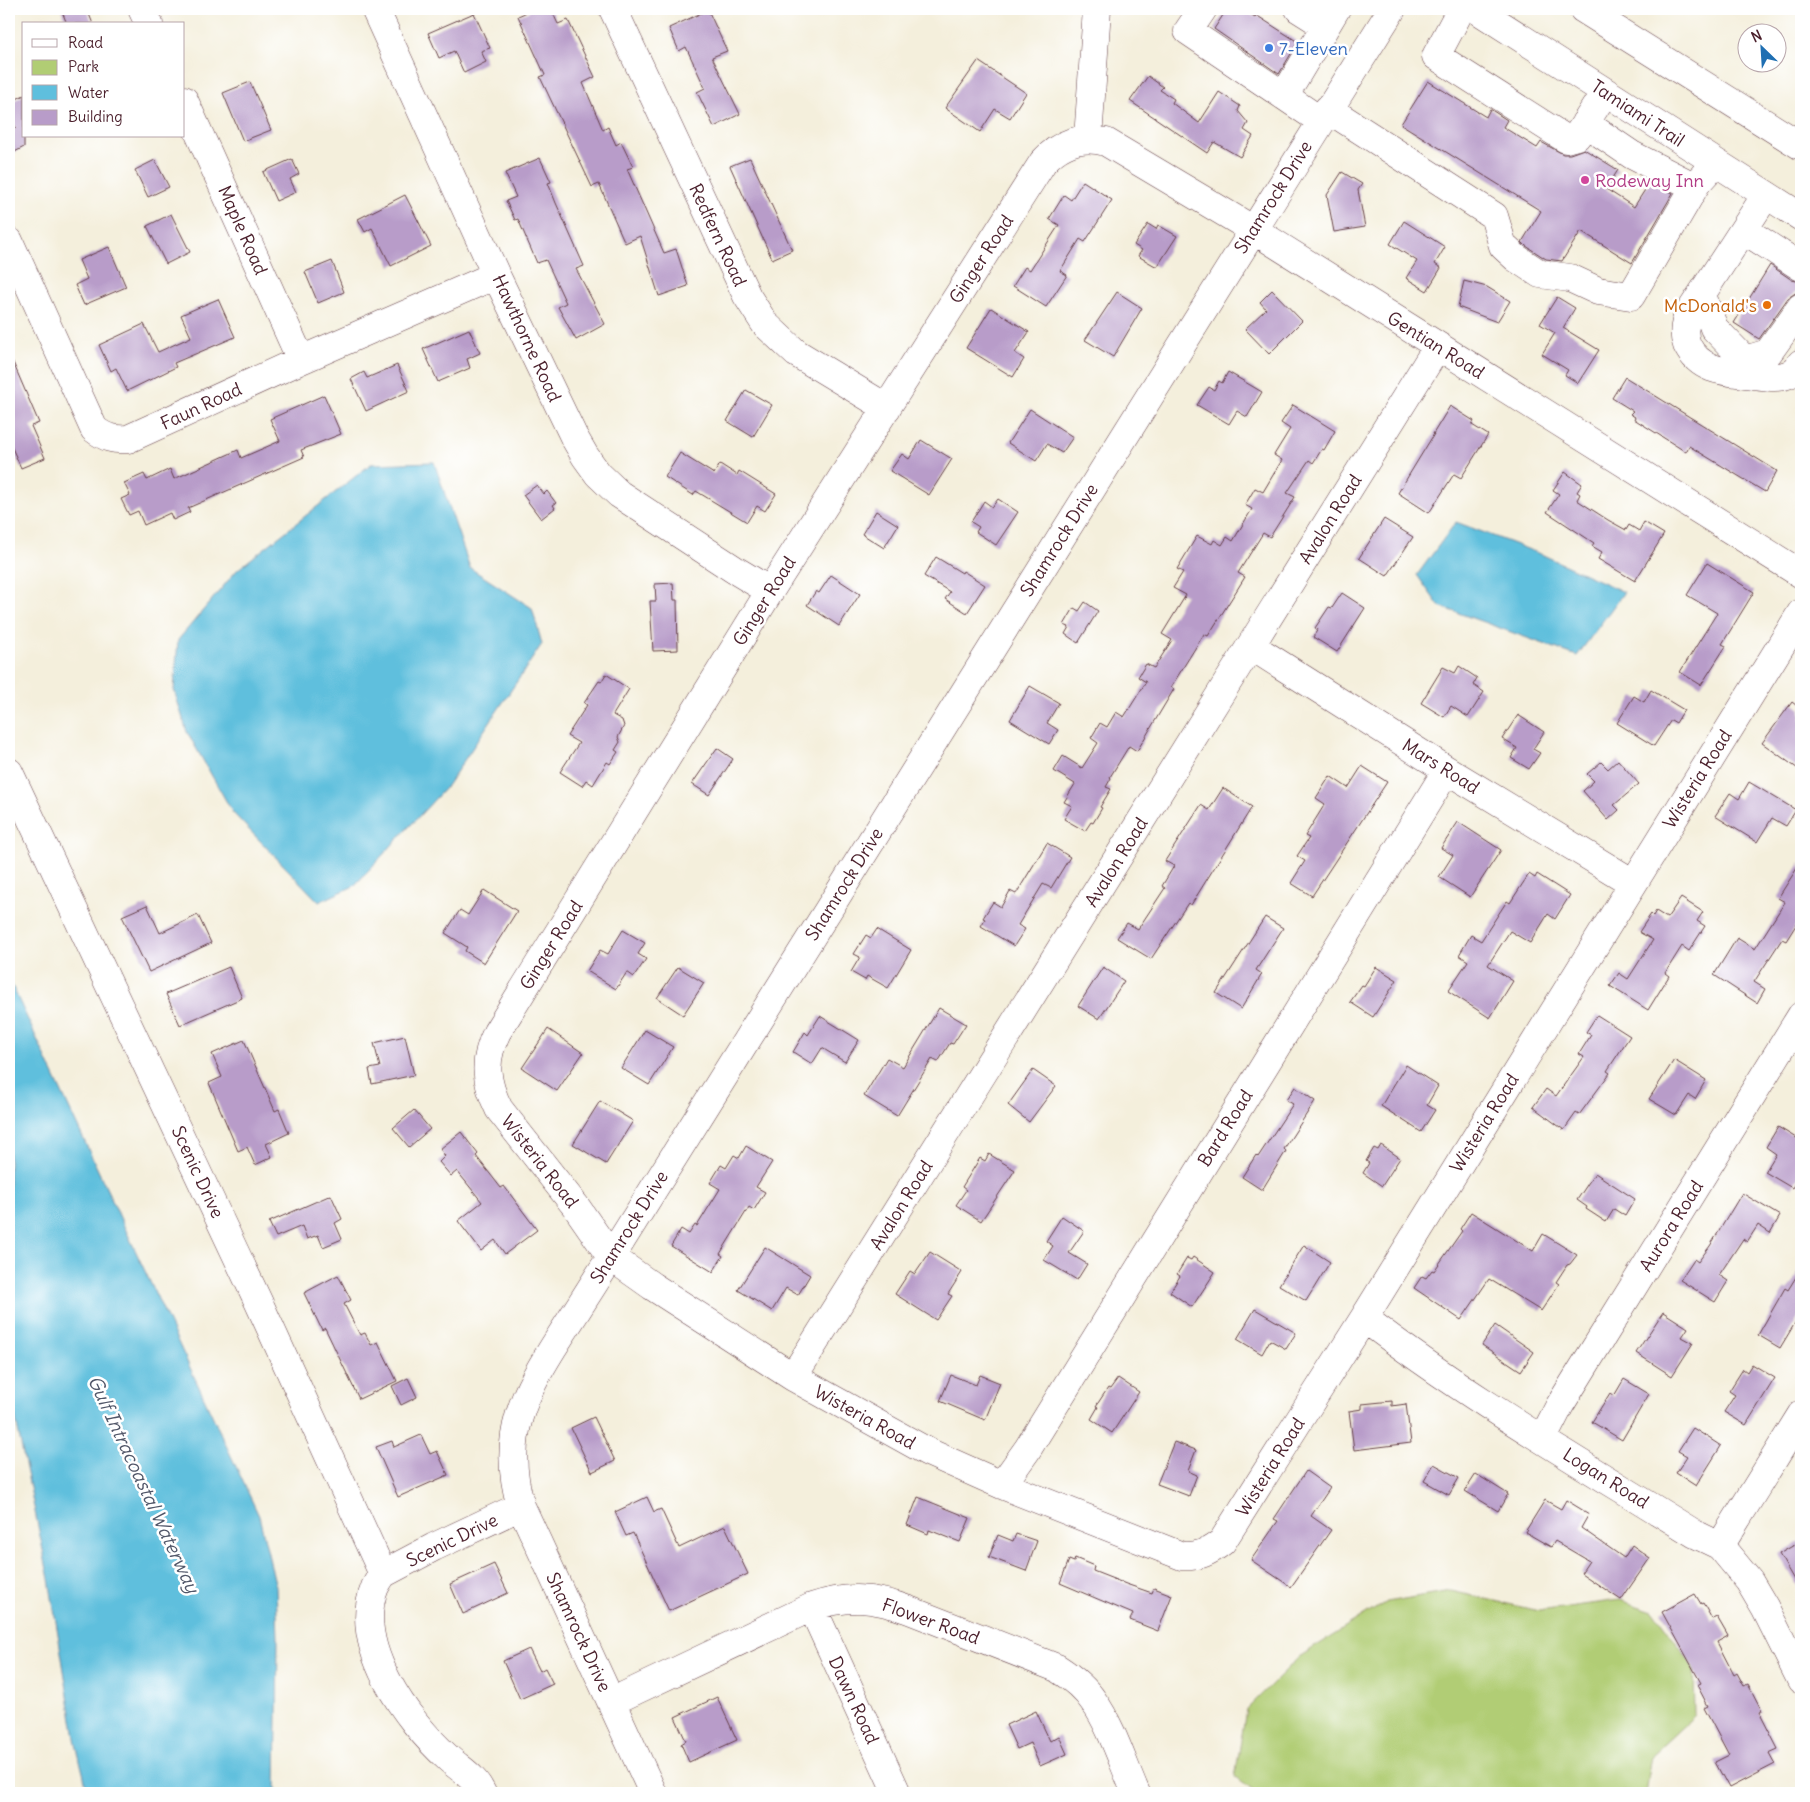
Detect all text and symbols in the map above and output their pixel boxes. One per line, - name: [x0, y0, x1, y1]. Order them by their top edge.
- legend: [22, 22, 185, 138]
- north arrow: [1738, 22, 1788, 72]
- text: N: [1748, 26, 1765, 46]
- text: Road: [68, 33, 103, 52]
- place label: 7-Eleven: [1279, 37, 1348, 60]
- marker: 7-Eleven: [1263, 42, 1275, 54]
- text: Park: [68, 57, 99, 76]
- street label: Tamiami Trail: [1587, 74, 1689, 152]
- text: Water: [68, 83, 109, 102]
- text: Building: [68, 107, 123, 126]
- street label: Shamrock Drive: [1229, 136, 1317, 258]
- place label: Rodeway Inn: [1595, 169, 1704, 192]
- marker: Rodeway Inn: [1579, 174, 1591, 186]
- street label: Redfern Road: [684, 180, 752, 290]
- street label: Maple Road: [213, 182, 273, 279]
- street label: Ginger Road: [944, 210, 1018, 308]
- street label: Hawthorne Road: [487, 271, 567, 406]
- place label: McDonald's: [1664, 294, 1757, 317]
- marker: McDonald's: [1761, 299, 1773, 311]
- street label: Gentian Road: [1383, 306, 1489, 384]
- street label: Faun Road: [157, 377, 246, 435]
- street label: Avalon Road: [1293, 470, 1367, 568]
- street label: Shamrock Drive: [1015, 479, 1103, 601]
- street label: Ginger Road: [727, 552, 801, 650]
- street label: Wisteria Road: [1657, 725, 1737, 833]
- street label: Mars Road: [1398, 733, 1484, 799]
- street label: Avalon Road: [1079, 813, 1153, 911]
- street label: Shamrock Drive: [800, 823, 888, 945]
- street label: Ginger Road: [514, 896, 588, 994]
- street label: Wisteria Road: [1444, 1069, 1524, 1177]
- street label: Bard Road: [1192, 1085, 1258, 1171]
- street label: Wisteria Road: [496, 1110, 584, 1213]
- street label: Scenic Drive: [167, 1122, 229, 1222]
- street label: Avalon Road: [864, 1156, 938, 1254]
- street label: Shamrock Drive: [585, 1166, 673, 1288]
- street label: Aurora Road: [1634, 1176, 1708, 1276]
- water label: Gulf Intracoastal Waterway: [83, 1371, 206, 1598]
- street label: Wisteria Road: [810, 1380, 920, 1454]
- street label: Wisteria Road: [1230, 1413, 1310, 1521]
- street label: Logan Road: [1559, 1443, 1654, 1514]
- street label: Scenic Drive: [402, 1508, 502, 1572]
- street label: Shamrock Drive: [541, 1569, 617, 1695]
- street label: Flower Road: [879, 1593, 983, 1649]
- street label: Dawn Road: [824, 1652, 884, 1748]

